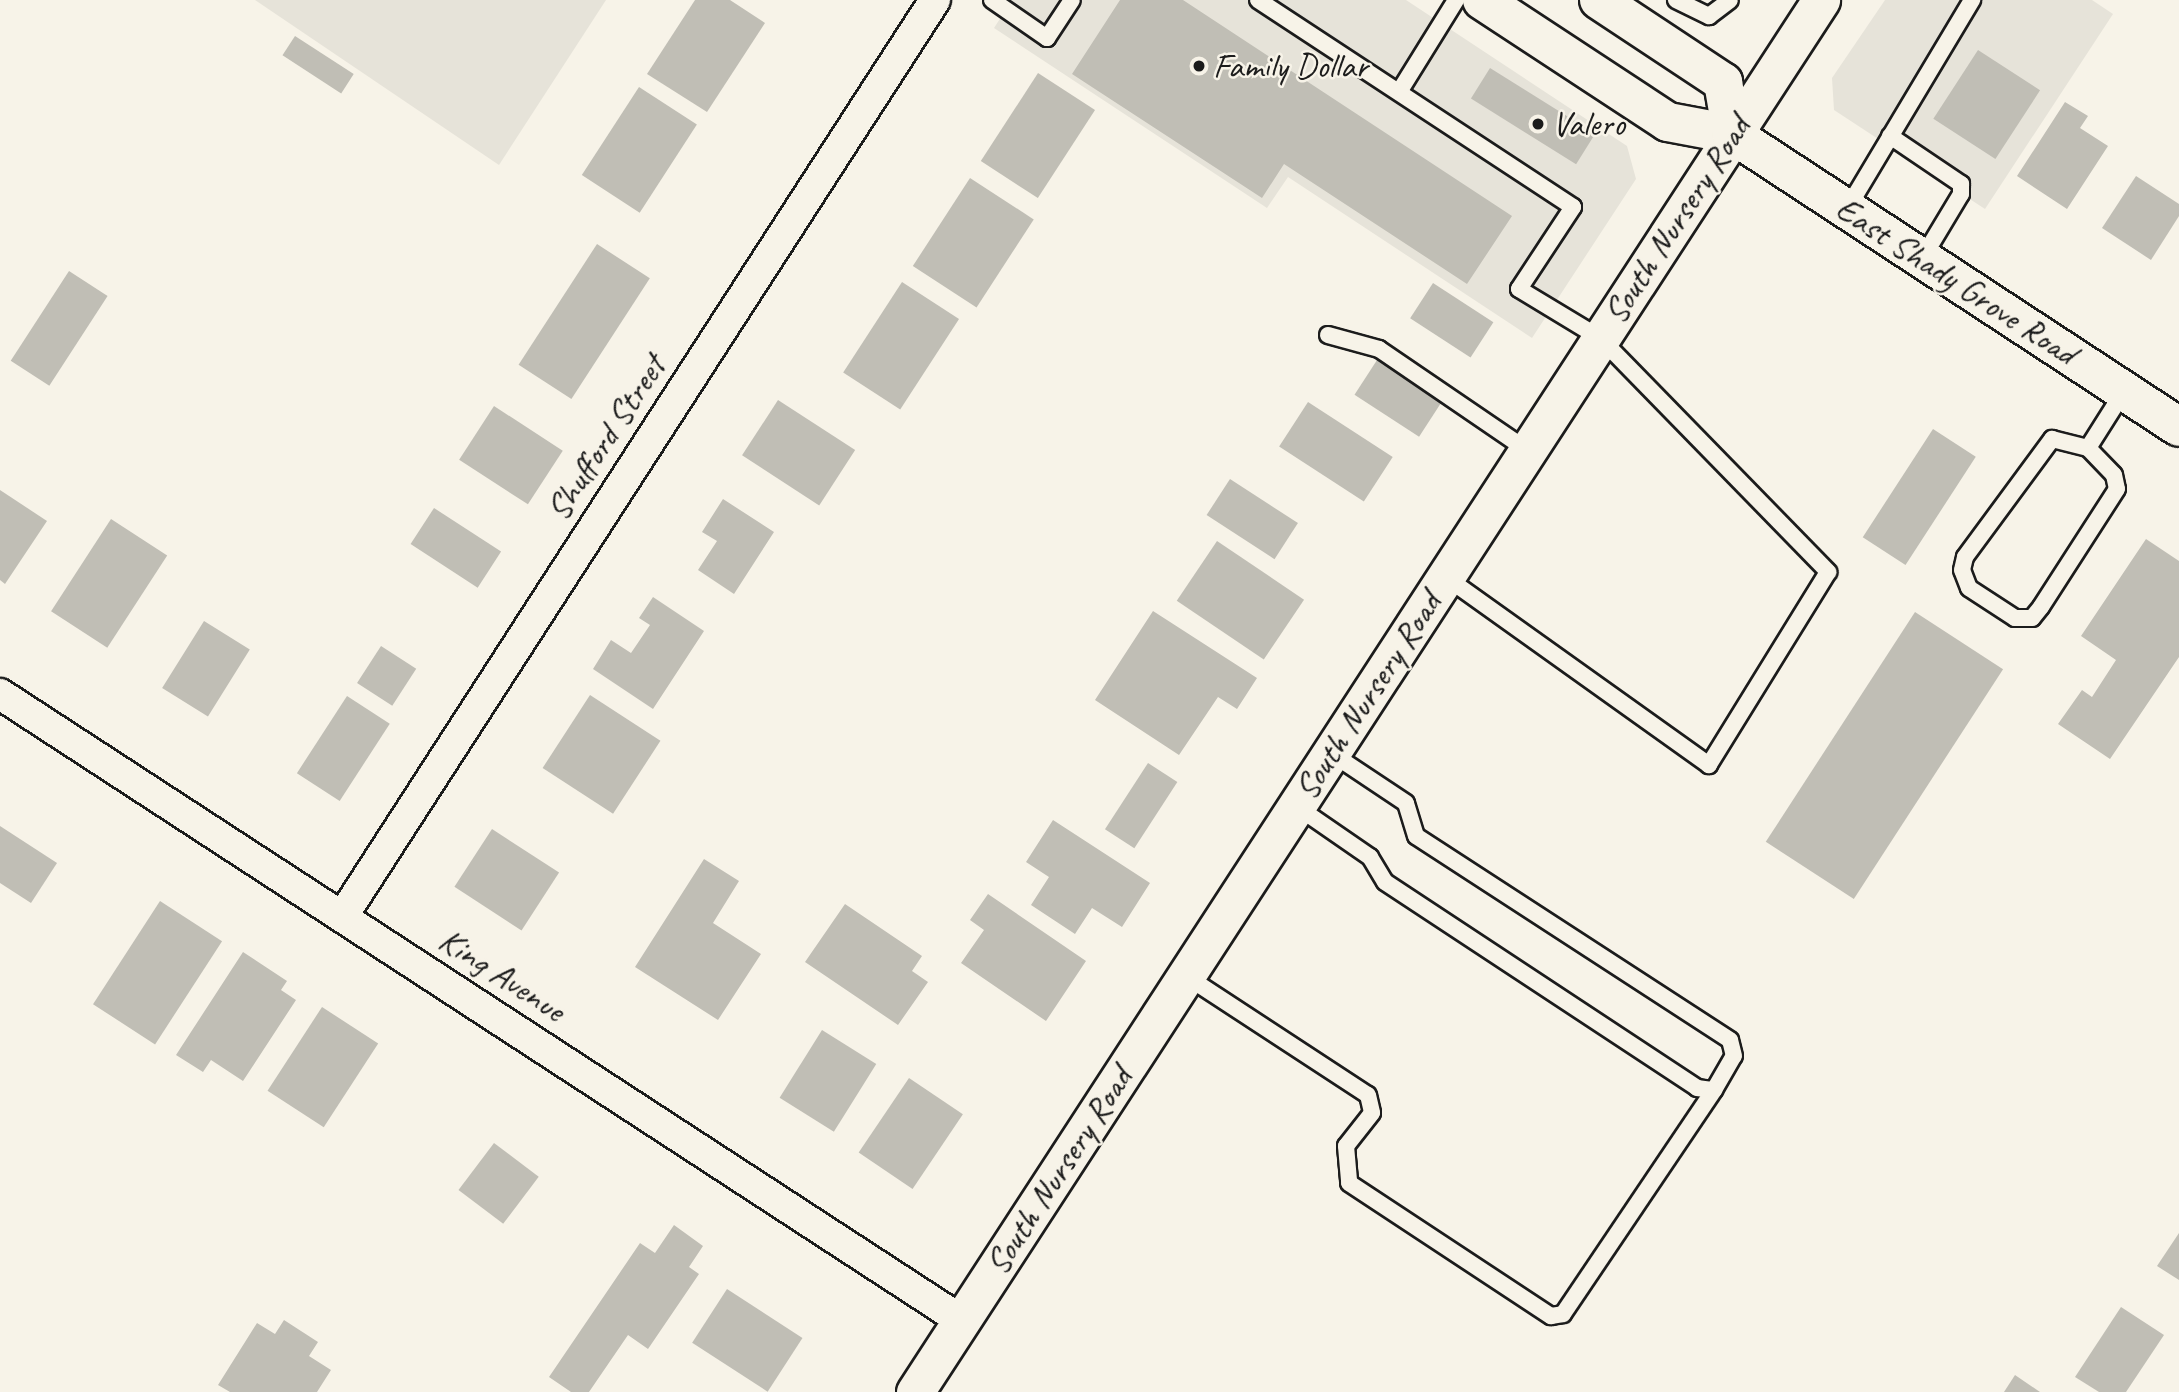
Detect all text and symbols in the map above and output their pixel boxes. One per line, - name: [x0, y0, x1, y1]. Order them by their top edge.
- place label: Family Dollar: [1213, 45, 1367, 87]
- marker: Family Dollar: [1191, 58, 1207, 74]
- place label: Valero: [1552, 103, 1625, 145]
- street label: South Nursery Road: [1594, 108, 1760, 332]
- marker: Valero: [1530, 116, 1546, 132]
- street label: East Shady Grove Road: [1827, 187, 2085, 375]
- street label: Shufford Street: [537, 348, 675, 528]
- street label: South Nursery Road: [1285, 584, 1451, 808]
- street label: King Avenue: [431, 919, 573, 1031]
- street label: South Nursery Road: [976, 1059, 1142, 1283]

